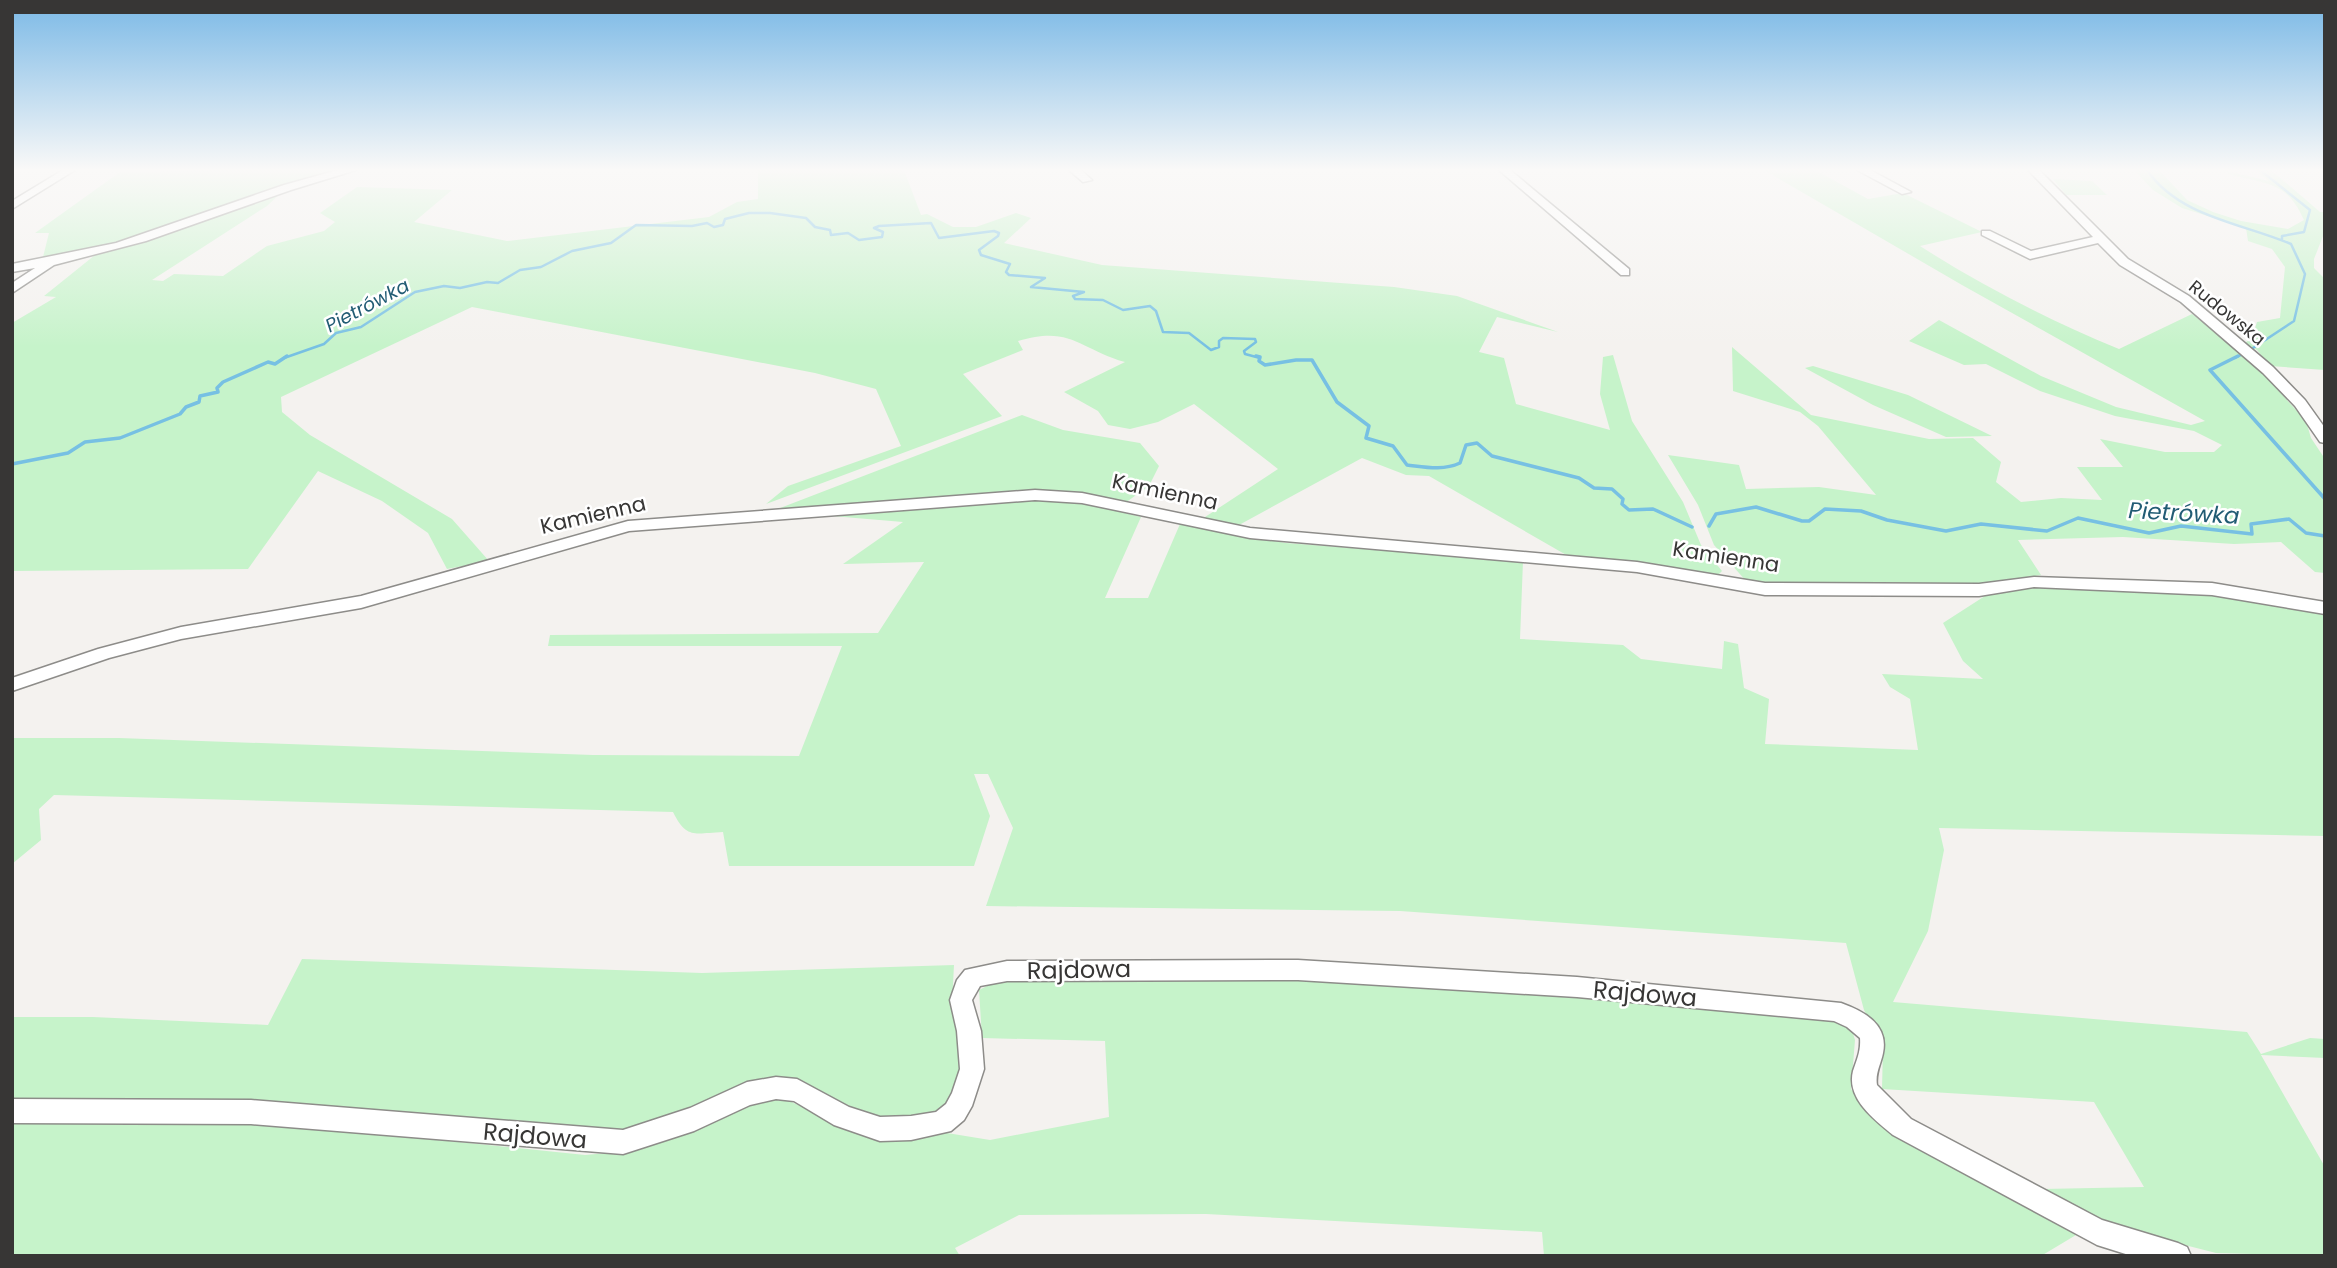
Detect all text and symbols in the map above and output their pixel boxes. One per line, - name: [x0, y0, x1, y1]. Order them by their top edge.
- water label: Pietrówka: [320, 272, 414, 339]
- street label: Rudowska: [2184, 274, 2271, 351]
- street label: Kamienna: [1109, 466, 1221, 517]
- street label: Kamienna: [537, 488, 649, 541]
- water label: Pietrówka: [2128, 494, 2240, 532]
- street label: Kamienna: [1671, 534, 1782, 579]
- street label: Rajdowa: [1027, 952, 1131, 987]
- street label: Rajdowa: [1592, 973, 1698, 1014]
- street label: Rajdowa: [482, 1115, 588, 1156]

